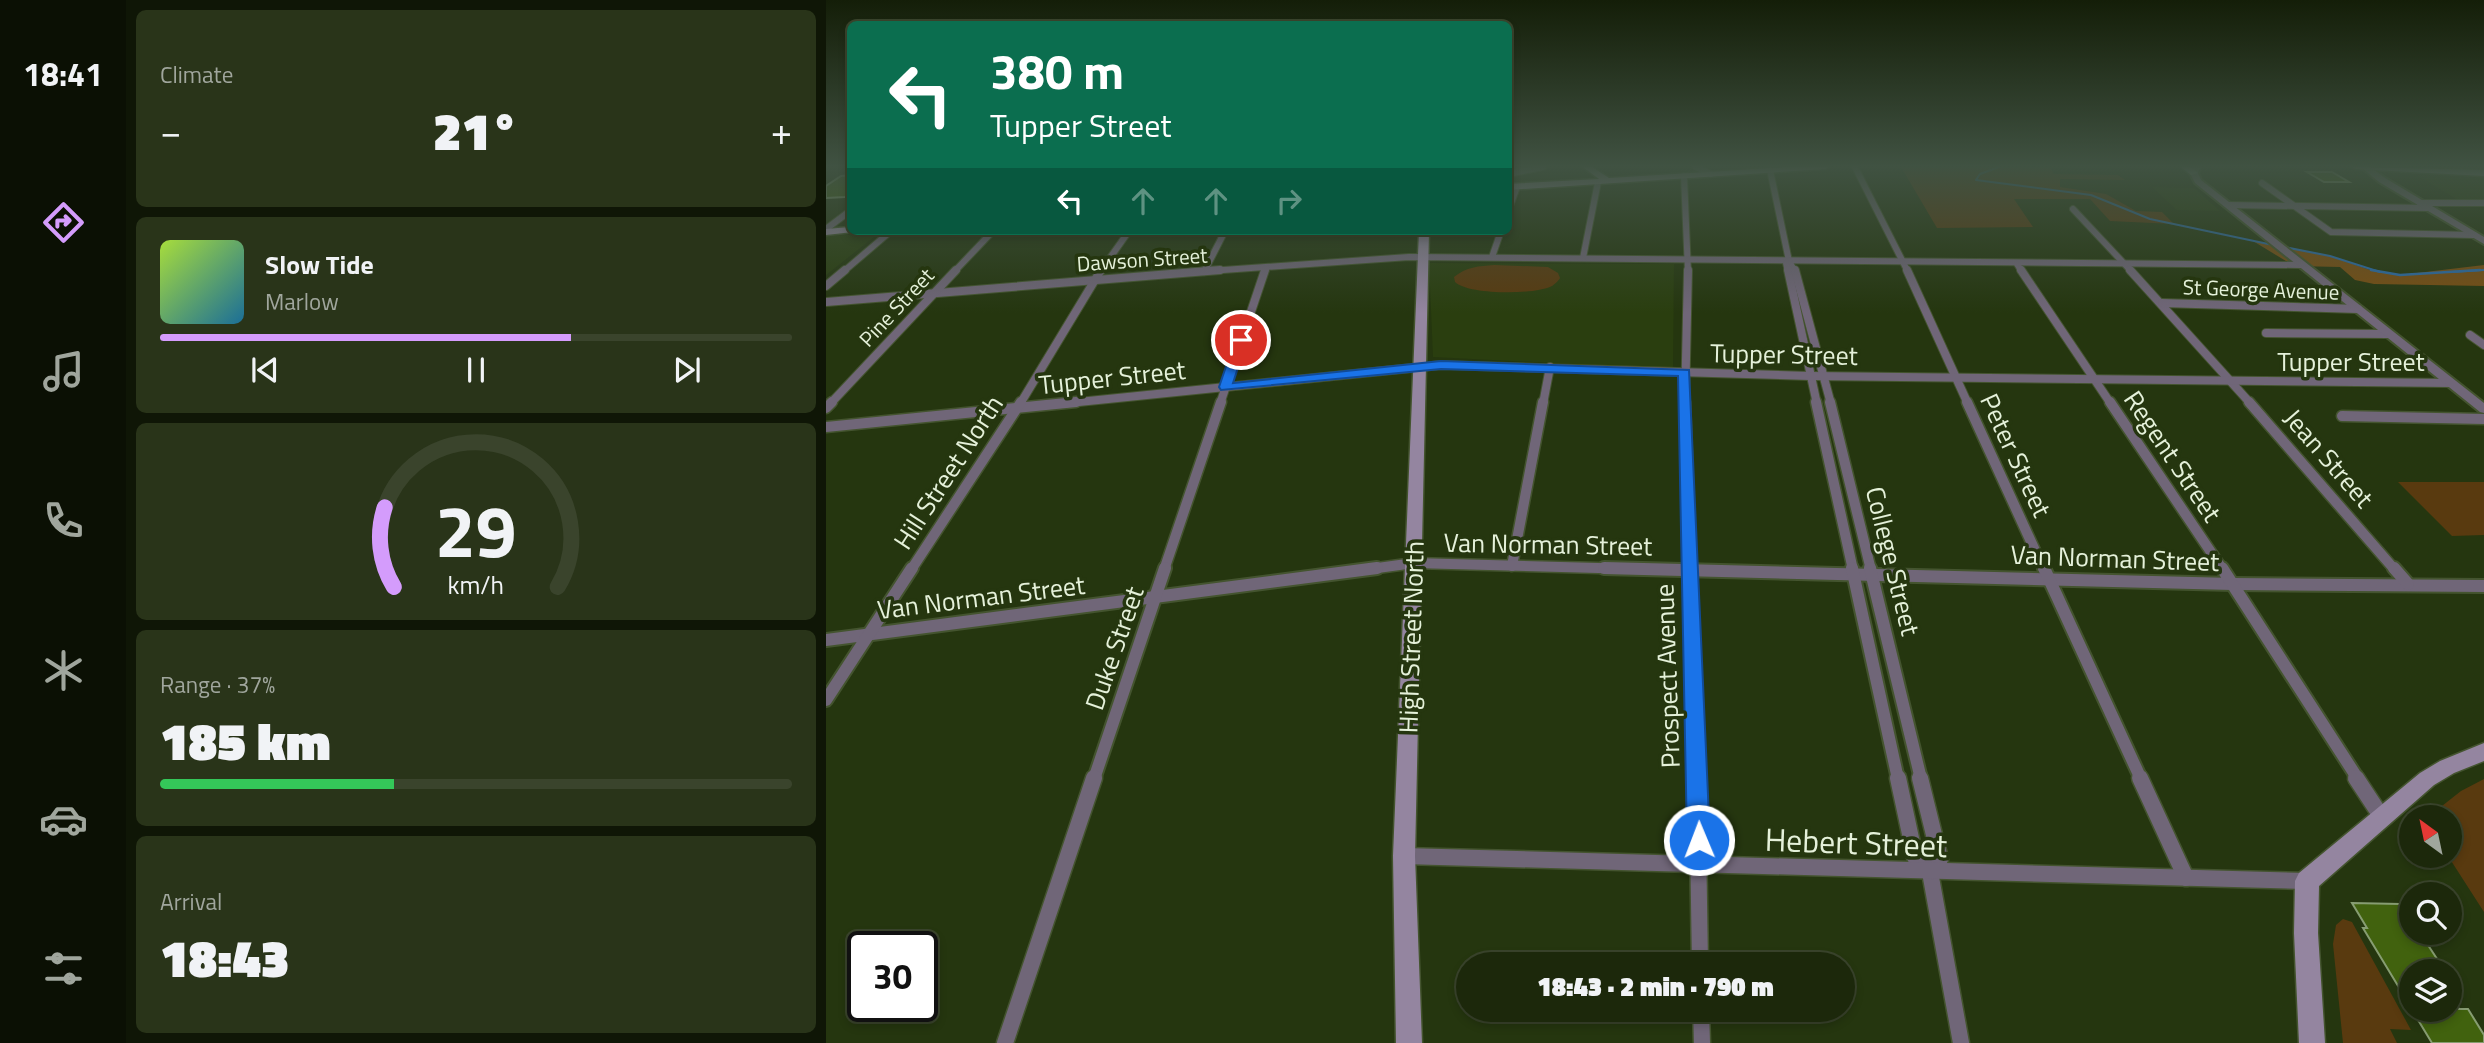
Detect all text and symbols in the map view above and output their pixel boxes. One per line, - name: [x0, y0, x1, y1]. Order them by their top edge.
- text: 380 m: [990, 33, 1124, 108]
- icon: left: [875, 49, 966, 140]
- text: 18:41: [23, 50, 103, 98]
- text: Climate: [160, 57, 233, 92]
- text: 21°: [433, 91, 519, 170]
- text: Tupper Street: [990, 101, 1172, 149]
- text: −: [160, 102, 181, 160]
- text: +: [771, 102, 792, 160]
- icon: left: [1051, 182, 1089, 220]
- icon: ahead: [1124, 182, 1162, 220]
- icon: ahead: [1197, 182, 1235, 220]
- icon: right: [1270, 182, 1308, 220]
- icon: directions: [39, 198, 88, 247]
- street label: Dawson Street: [1076, 238, 1209, 280]
- text: Slow Tide: [265, 245, 374, 284]
- street label: Pine Street: [851, 260, 941, 354]
- street label: St George Avenue: [2182, 270, 2340, 308]
- text: Marlow: [265, 284, 339, 319]
- pin: [1211, 310, 1271, 370]
- icon: arrive: [1222, 321, 1260, 359]
- street label: Tupper Street: [1710, 333, 1858, 375]
- street label: Tupper Street: [2277, 342, 2425, 381]
- icon: music: [39, 347, 88, 396]
- street label: Tupper Street: [1037, 350, 1187, 404]
- icon: previous: [246, 351, 284, 389]
- icon: pause: [457, 351, 495, 389]
- icon: next: [668, 351, 706, 389]
- street label: Regent Street: [2115, 382, 2231, 530]
- street label: Hill Street North: [883, 387, 1013, 557]
- street label: Peter Street: [1970, 387, 2062, 523]
- street label: Jean Street: [2275, 400, 2383, 516]
- text: 29: [435, 476, 517, 586]
- street label: College Street: [1856, 483, 1930, 639]
- icon: phone: [39, 496, 88, 545]
- street label: Van Norman Street: [1443, 523, 1653, 565]
- street label: Van Norman Street: [2010, 535, 2220, 581]
- street label: High Street North: [1388, 540, 1434, 734]
- street label: Van Norman Street: [875, 565, 1087, 629]
- text: km/h: [448, 566, 504, 604]
- street label: Duke Street: [1075, 581, 1153, 715]
- street label: Prospect Avenue: [1644, 583, 1690, 769]
- icon: climate: [39, 646, 88, 695]
- text: Range · 37%: [160, 667, 275, 702]
- text: 185 km: [160, 701, 331, 780]
- icon: car: [39, 795, 88, 844]
- position arrow: [1662, 803, 1736, 877]
- north arrow: [2399, 805, 2462, 868]
- map controls: [2399, 805, 2462, 1022]
- street label: Hebert Street: [1764, 815, 1948, 869]
- button: search: [2399, 882, 2462, 945]
- text: Arrival: [160, 884, 222, 919]
- text: 18:43: [160, 918, 289, 997]
- speed limit sign: 30: [847, 931, 938, 1022]
- icon: filters: [39, 944, 88, 993]
- button: layers: [2399, 959, 2462, 1022]
- text: 18:43 · 2 min · 790 m: [1537, 967, 1774, 1006]

